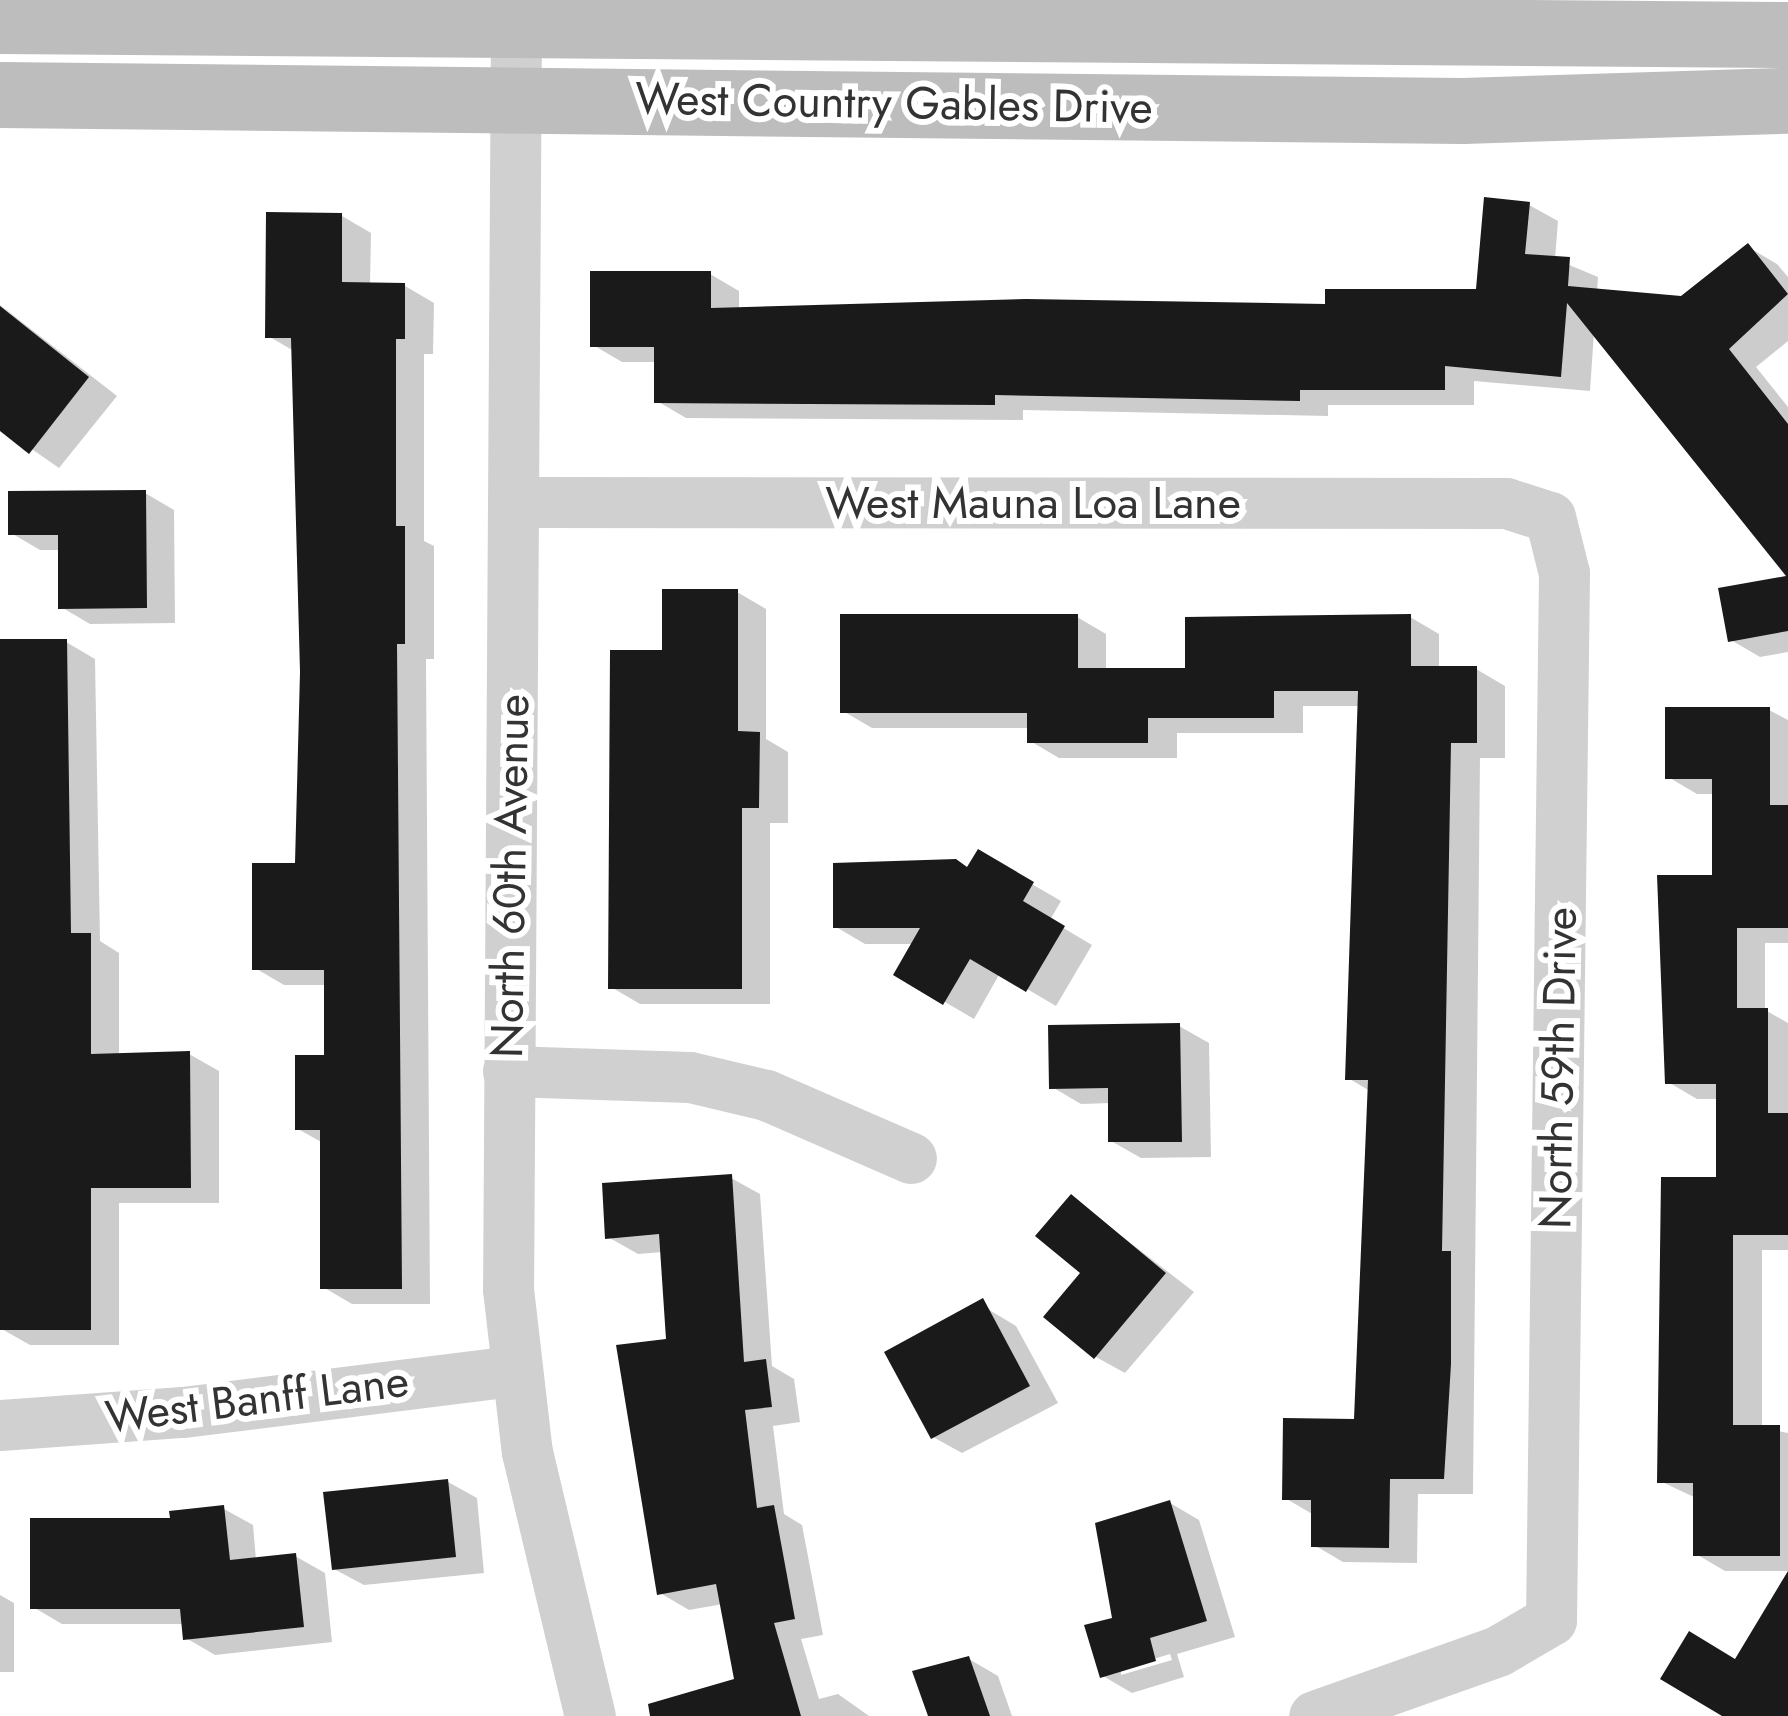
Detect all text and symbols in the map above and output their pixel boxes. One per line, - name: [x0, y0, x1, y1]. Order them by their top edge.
- street label: West Country Gables Drive: [635, 71, 1153, 135]
- street label: West Mauna Loa Lane: [825, 476, 1241, 530]
- street label: North 60th Avenue: [480, 694, 540, 1058]
- street label: North 59th Drive: [1528, 907, 1588, 1229]
- street label: West Banff Lane: [102, 1354, 412, 1444]

